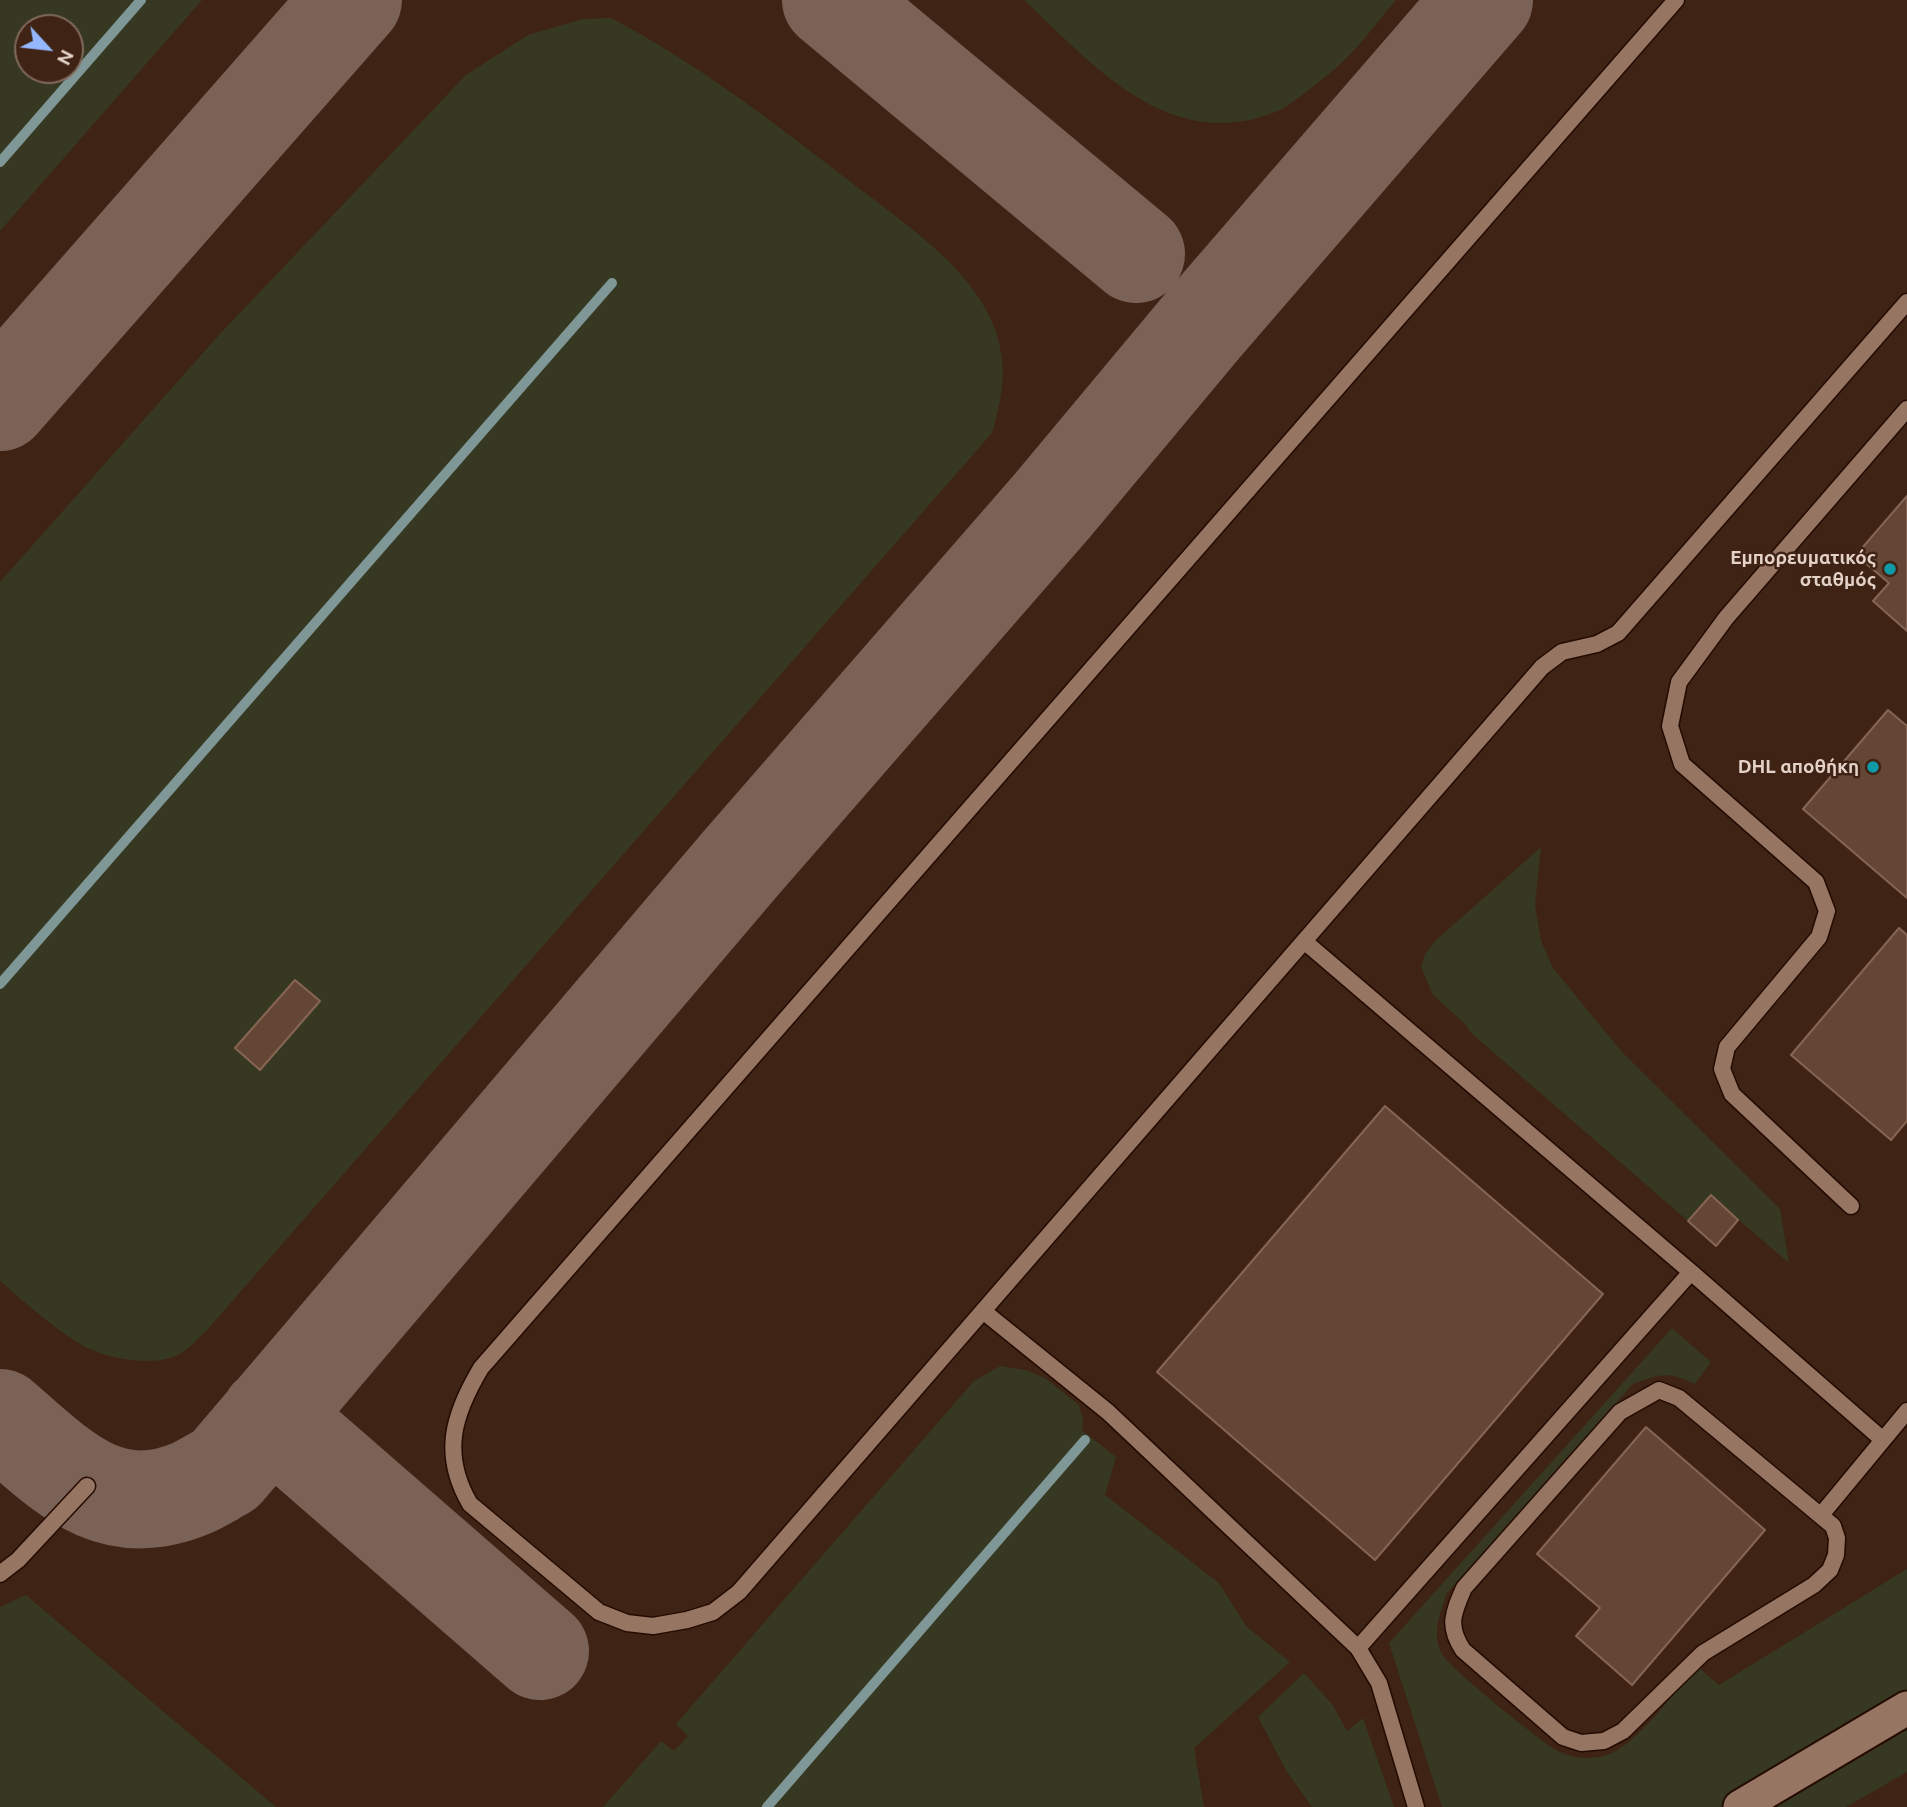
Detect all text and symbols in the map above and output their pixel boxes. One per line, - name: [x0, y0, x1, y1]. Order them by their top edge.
- north arrow: [14, 14, 84, 84]
- text: N: [53, 46, 79, 69]
- place label: Εμπορευματικός σταθμός: [1730, 547, 1876, 591]
- marker: Εμπορευματικός σταθμός: [1882, 561, 1898, 577]
- place label: DHL αποθήκη: [1738, 756, 1859, 778]
- marker: DHL αποθήκη: [1865, 759, 1881, 775]

